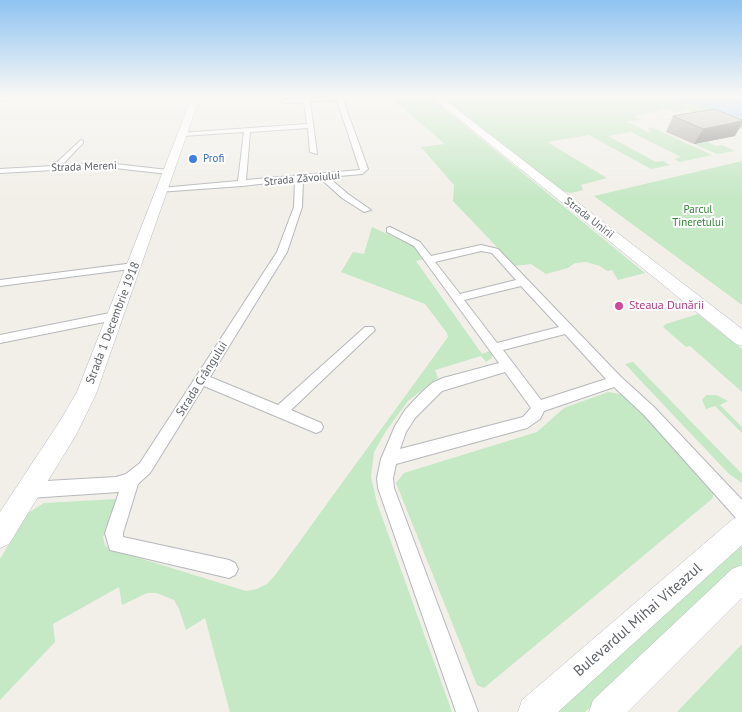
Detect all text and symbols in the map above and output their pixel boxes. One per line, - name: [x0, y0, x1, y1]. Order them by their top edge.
- place label: Profi: [203, 152, 224, 166]
- marker: Profi: [187, 153, 199, 165]
- street label: Strada Mereni: [51, 159, 117, 175]
- street label: Strada Zăvoiului: [263, 169, 341, 189]
- street label: Strada Unirii: [562, 195, 616, 241]
- park label: Parcul Tineretului: [672, 203, 724, 229]
- street label: Strada 1 Decembrie 1918: [83, 260, 143, 386]
- place label: Steaua Dunării: [629, 299, 704, 313]
- marker: Steaua Dunării: [613, 300, 625, 312]
- street label: Strada Crângului: [173, 339, 231, 419]
- street label: Bulevardul Mihai Viteazul: [570, 559, 706, 681]

